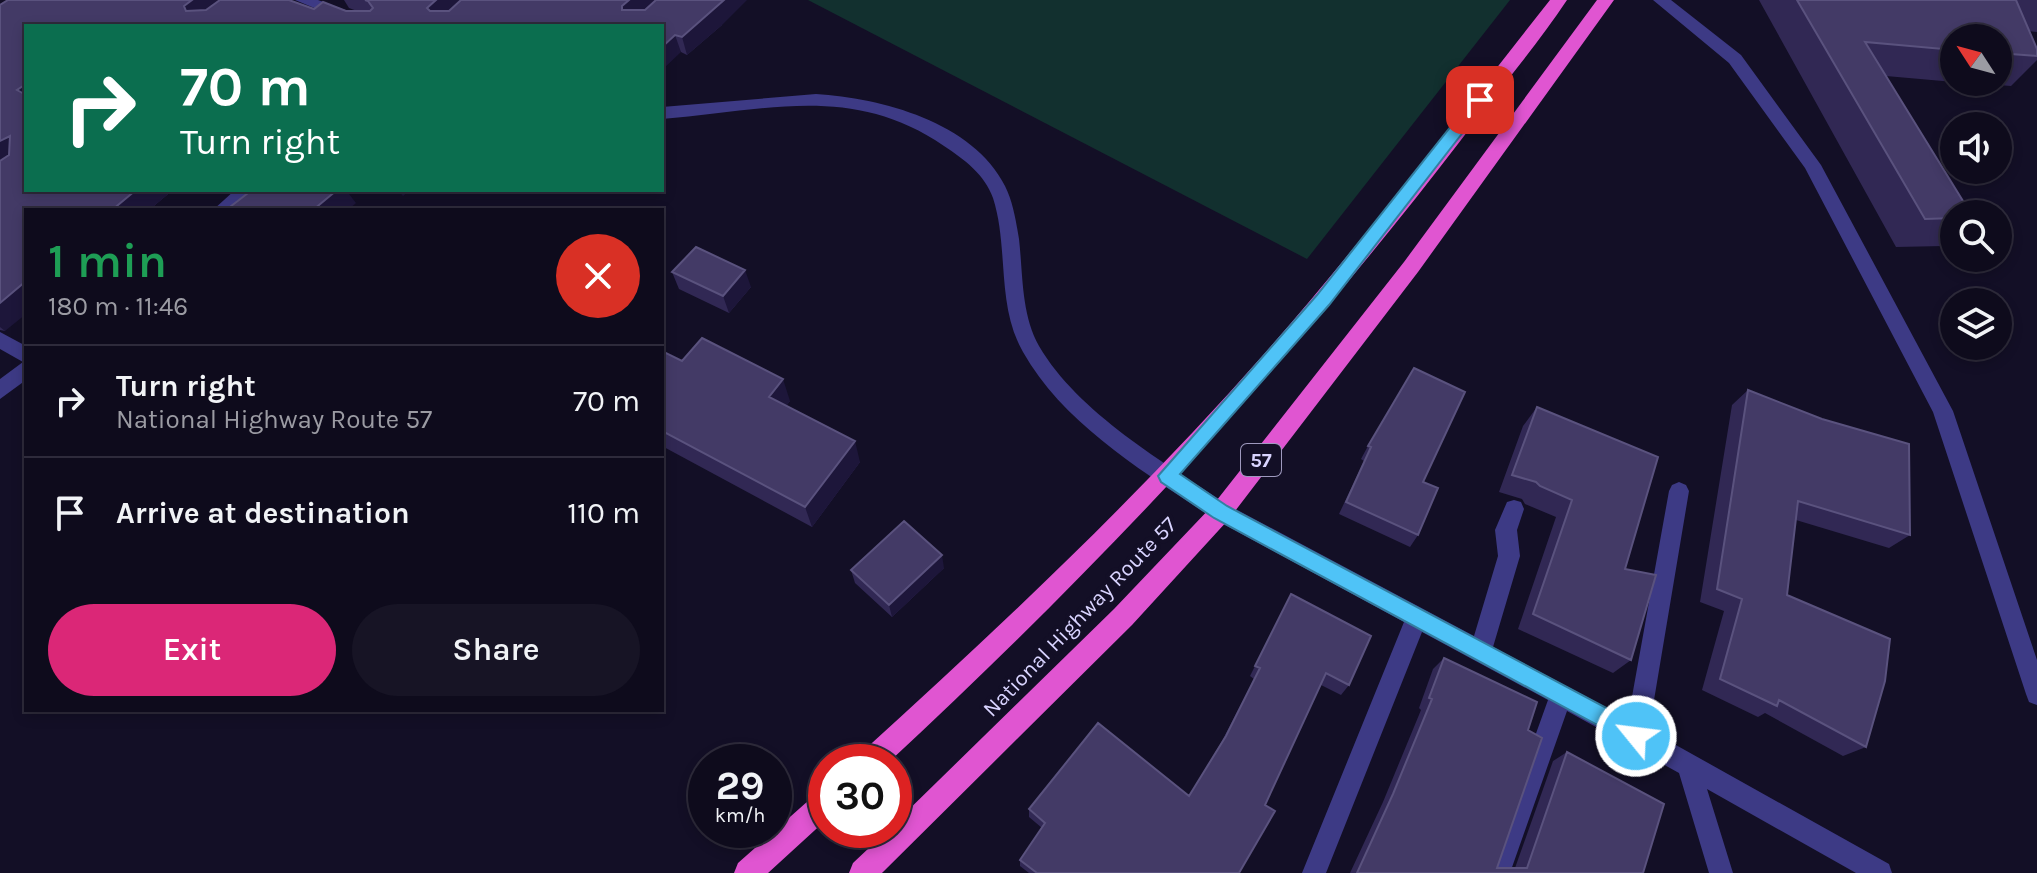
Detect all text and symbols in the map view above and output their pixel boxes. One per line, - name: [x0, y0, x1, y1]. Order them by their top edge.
- north arrow: [1940, 24, 2012, 96]
- map controls: [1940, 24, 2012, 360]
- text: 70 m: [180, 54, 311, 119]
- icon: right: [48, 56, 152, 160]
- pin: [1446, 66, 1514, 134]
- icon: arrive: [1458, 78, 1502, 122]
- button: sound: [1940, 112, 2012, 184]
- text: Turn right: [180, 121, 340, 163]
- button: search: [1940, 200, 2012, 272]
- text: 1 min: [48, 233, 167, 289]
- button: close: [556, 234, 640, 318]
- button: layers: [1940, 288, 2012, 360]
- text: 180 m · 11:46: [48, 291, 188, 322]
- text: Turn right: [116, 368, 256, 404]
- icon: right: [48, 379, 92, 423]
- text: 70 m: [573, 383, 640, 419]
- text: National Highway Route 57: [116, 404, 432, 435]
- road number: 57: [1241, 444, 1281, 476]
- icon: arrive: [48, 491, 92, 535]
- text: Arrive at destination: [116, 495, 410, 531]
- text: 110 m: [567, 495, 640, 531]
- street label: National Highway Route 57: [978, 512, 1182, 722]
- button: Exit: [48, 604, 336, 696]
- button: Share: [352, 604, 640, 696]
- position arrow: [1594, 694, 1678, 778]
- speed limit sign: 30: [808, 744, 912, 848]
- text: 29: [716, 762, 764, 809]
- text: km/h: [715, 804, 765, 827]

